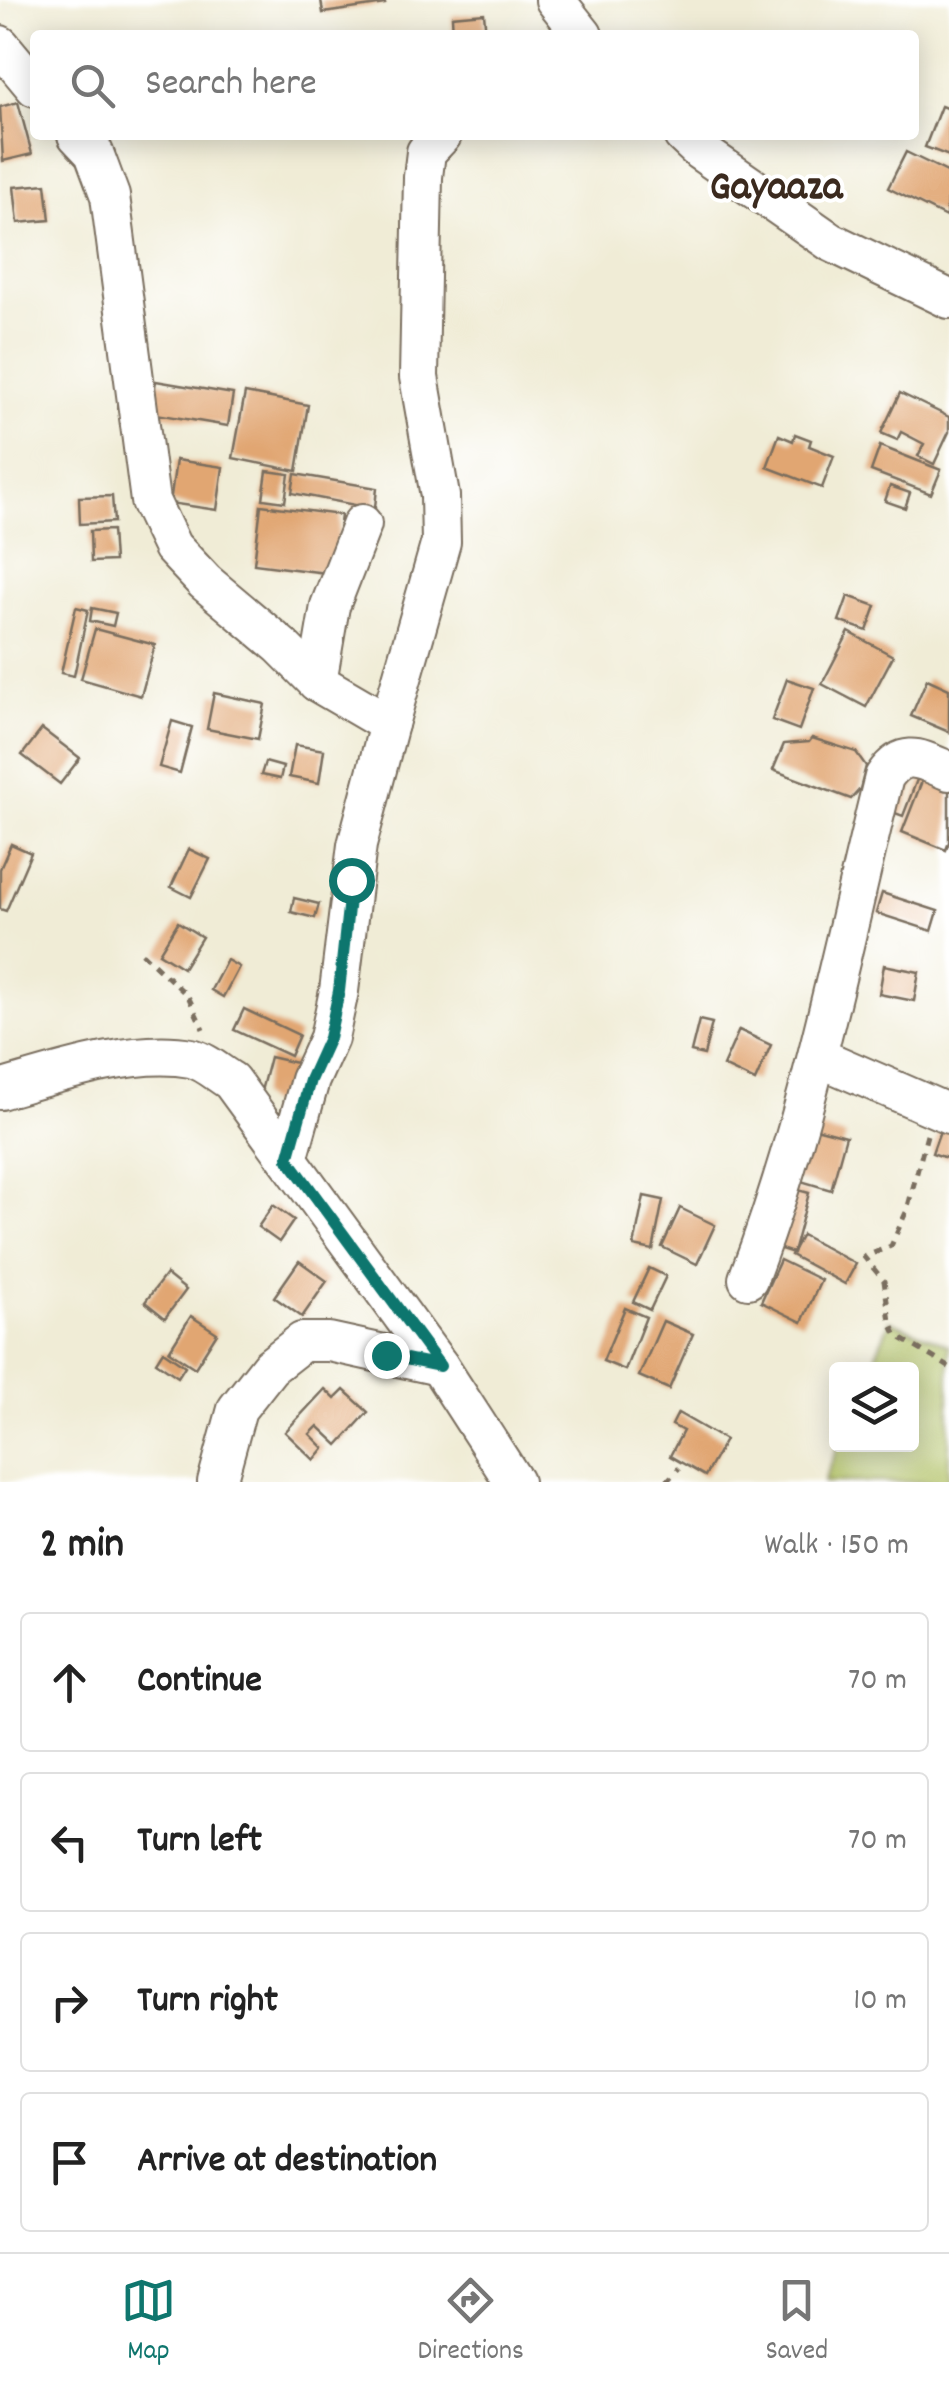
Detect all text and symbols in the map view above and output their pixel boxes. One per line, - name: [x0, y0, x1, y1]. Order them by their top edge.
- search box: [30, 30, 919, 140]
- icon: search: [65, 58, 120, 113]
- text: Search here: [145, 58, 317, 113]
- district label: Gayaaza: [710, 160, 844, 220]
- route start: [329, 858, 375, 904]
- route end: [364, 1333, 410, 1379]
- map controls: [829, 1362, 919, 1452]
- button: layers: [829, 1362, 919, 1452]
- text: 2 min: [40, 1517, 124, 1577]
- text: Walk · 150 m: [764, 1524, 909, 1570]
- icon: ahead: [42, 1655, 97, 1710]
- text: Continue: [137, 1655, 262, 1710]
- text: 70 m: [848, 1659, 907, 1705]
- icon: left: [42, 1815, 97, 1870]
- text: Turn left: [137, 1815, 262, 1870]
- text: 70 m: [848, 1819, 907, 1865]
- icon: right: [42, 1975, 97, 2030]
- text: Turn right: [137, 1975, 278, 2030]
- text: 10 m: [853, 1979, 907, 2025]
- icon: arrive: [42, 2135, 97, 2190]
- text: Arrive at destination: [137, 2135, 437, 2190]
- tab: Map: [121, 2273, 176, 2373]
- tab: Directions: [418, 2273, 524, 2373]
- tab: Saved: [766, 2273, 828, 2373]

